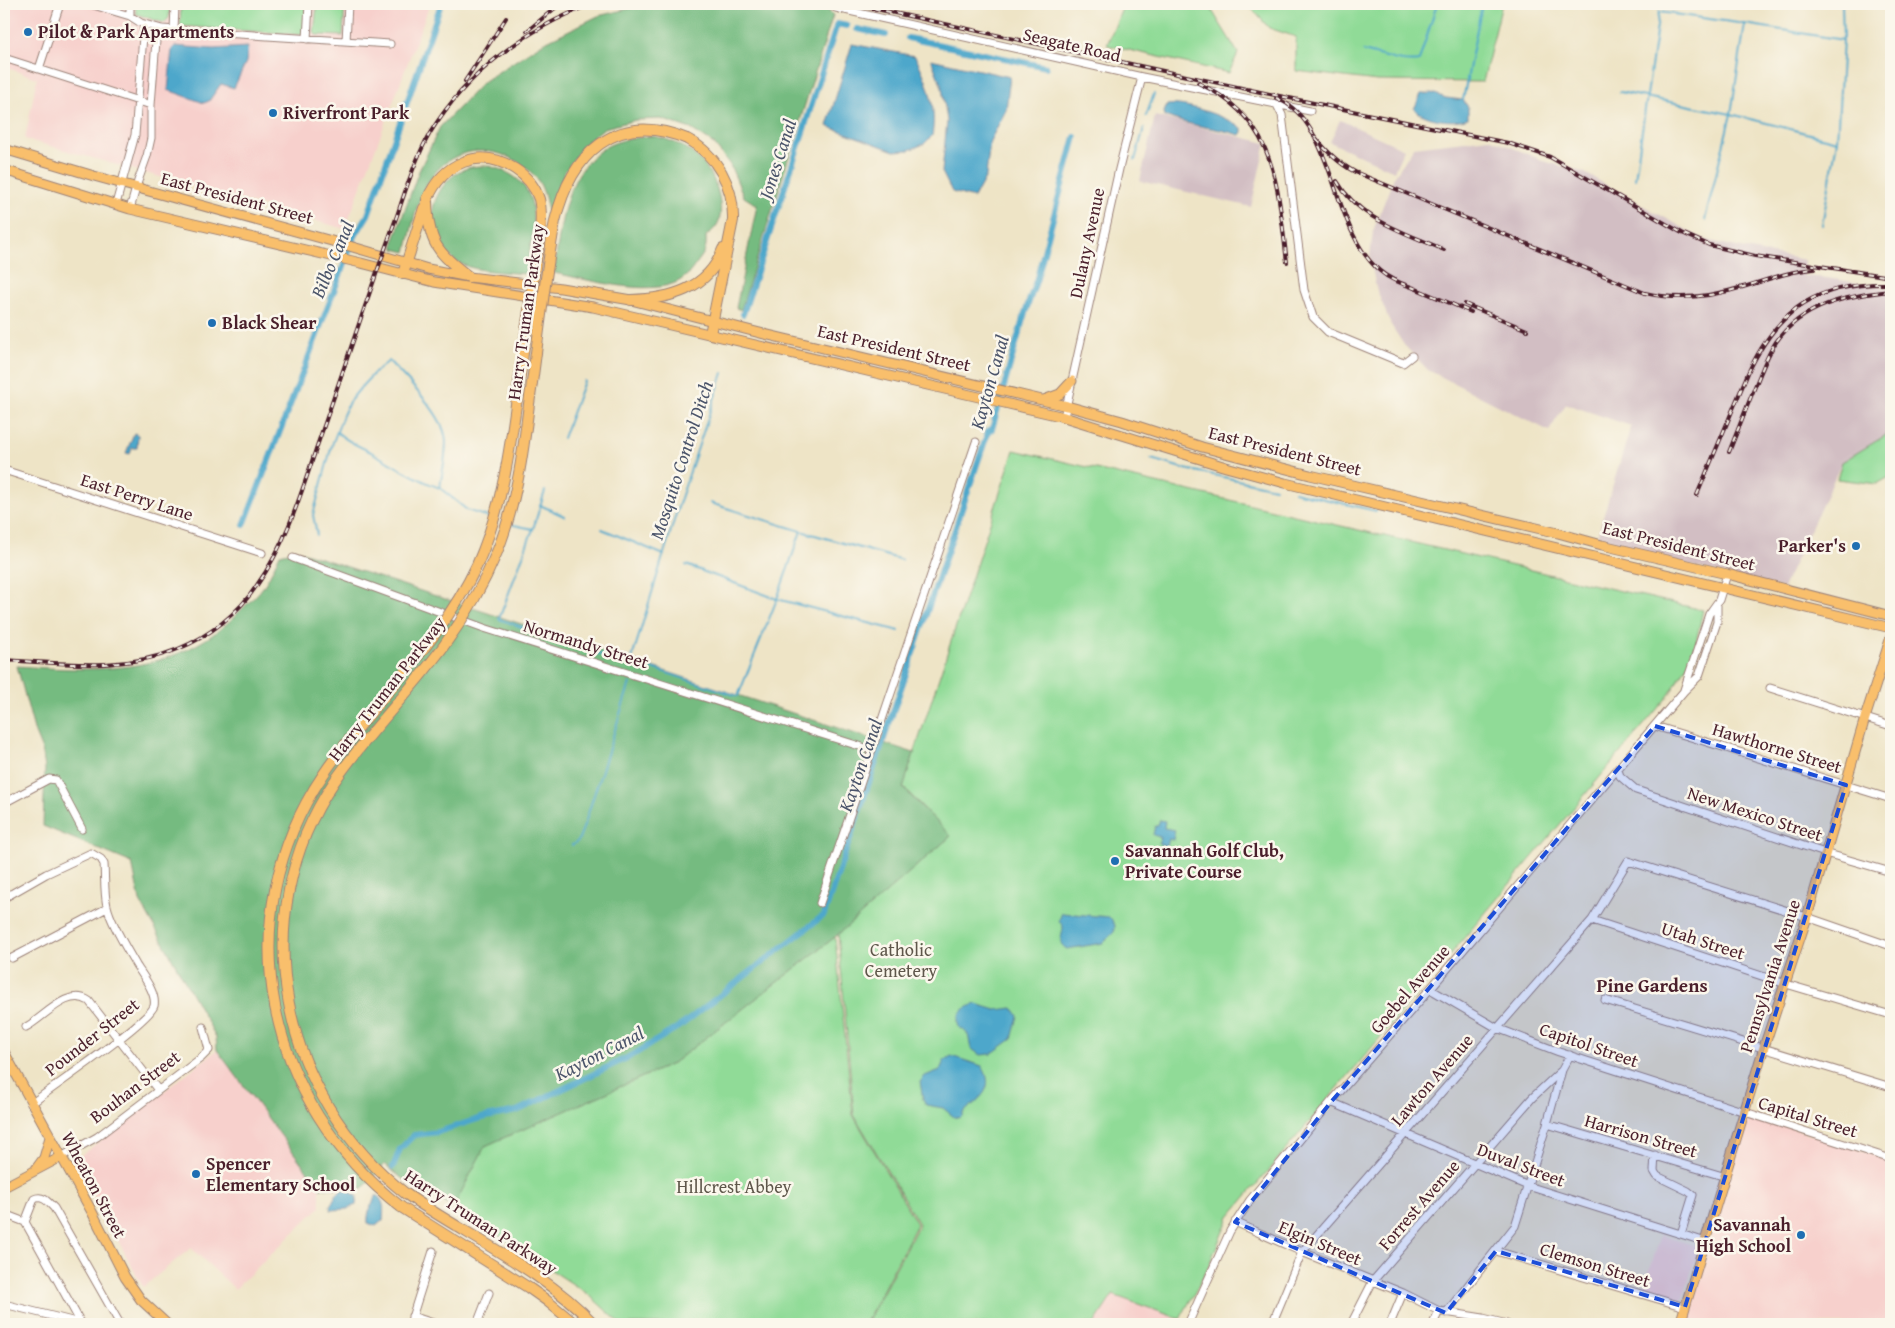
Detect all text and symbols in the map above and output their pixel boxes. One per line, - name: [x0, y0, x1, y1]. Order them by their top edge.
- place label: Pilot & Park Apartments: [38, 18, 234, 45]
- street label: Seagate Road: [1021, 20, 1124, 69]
- marker: Pilot & Park Apartments: [22, 26, 34, 38]
- place label: Riverfront Park: [283, 99, 410, 126]
- marker: Riverfront Park: [267, 107, 279, 119]
- water label: Jones Canal: [750, 115, 803, 206]
- street label: East President Street: [158, 164, 317, 231]
- street label: Dulany Avenue: [1062, 185, 1111, 301]
- water label: Bilbo Canal: [303, 216, 361, 303]
- street label: Harry Truman Parkway: [500, 222, 551, 402]
- place label: Black Shear: [222, 309, 317, 336]
- marker: Black Shear: [206, 317, 218, 329]
- street label: East President Street: [815, 317, 974, 378]
- water label: Kayton Canal: [962, 331, 1016, 433]
- water label: Mosquito Control Ditch: [642, 376, 720, 543]
- street label: East President Street: [1206, 418, 1365, 483]
- street label: East Perry Lane: [77, 466, 197, 527]
- street label: East President Street: [1600, 513, 1759, 578]
- place label: Parker's: [1778, 532, 1846, 559]
- marker: Parker's: [1850, 540, 1862, 552]
- street label: Harry Truman Parkway: [321, 610, 452, 767]
- street label: Normandy Street: [520, 612, 653, 676]
- water label: Kayton Canal: [831, 714, 889, 816]
- street label: Hawthorne Street: [1709, 715, 1846, 780]
- street label: New Mexico Street: [1684, 779, 1827, 848]
- place label: Savannah Golf Club, Private Course: [1125, 837, 1284, 885]
- marker: Savannah Golf Club, Private Course: [1109, 855, 1121, 867]
- street label: Pennsylvania Avenue: [1732, 896, 1807, 1056]
- street label: Utah Street: [1658, 914, 1749, 967]
- park label: Catholic Cemetery: [865, 936, 937, 984]
- street label: Goebel Avenue: [1363, 938, 1456, 1039]
- district label: Pine Gardens: [1596, 971, 1708, 999]
- street label: Pounder Street: [39, 991, 145, 1082]
- street label: Capitol Street: [1536, 1015, 1643, 1074]
- water label: Kayton Canal: [549, 1018, 649, 1088]
- street label: Lawton Avenue: [1384, 1028, 1479, 1132]
- street label: Bouhan Street: [84, 1043, 186, 1130]
- street label: Capital Street: [1755, 1089, 1862, 1145]
- street label: Harrison Street: [1582, 1107, 1701, 1165]
- street label: Wheaton Street: [55, 1127, 134, 1244]
- street label: Duval Street: [1473, 1135, 1570, 1194]
- place label: Spencer Elementary School: [206, 1150, 356, 1198]
- street label: Forrest Avenue: [1371, 1153, 1466, 1256]
- street label: Harry Truman Parkway: [400, 1162, 563, 1281]
- marker: Spencer Elementary School: [190, 1168, 202, 1180]
- park label: Hillcrest Abbey: [676, 1173, 792, 1200]
- place label: Savannah High School: [1696, 1211, 1791, 1259]
- street label: Elgin Street: [1275, 1213, 1366, 1272]
- marker: Savannah High School: [1795, 1229, 1807, 1241]
- street label: Clemson Street: [1537, 1235, 1654, 1294]

